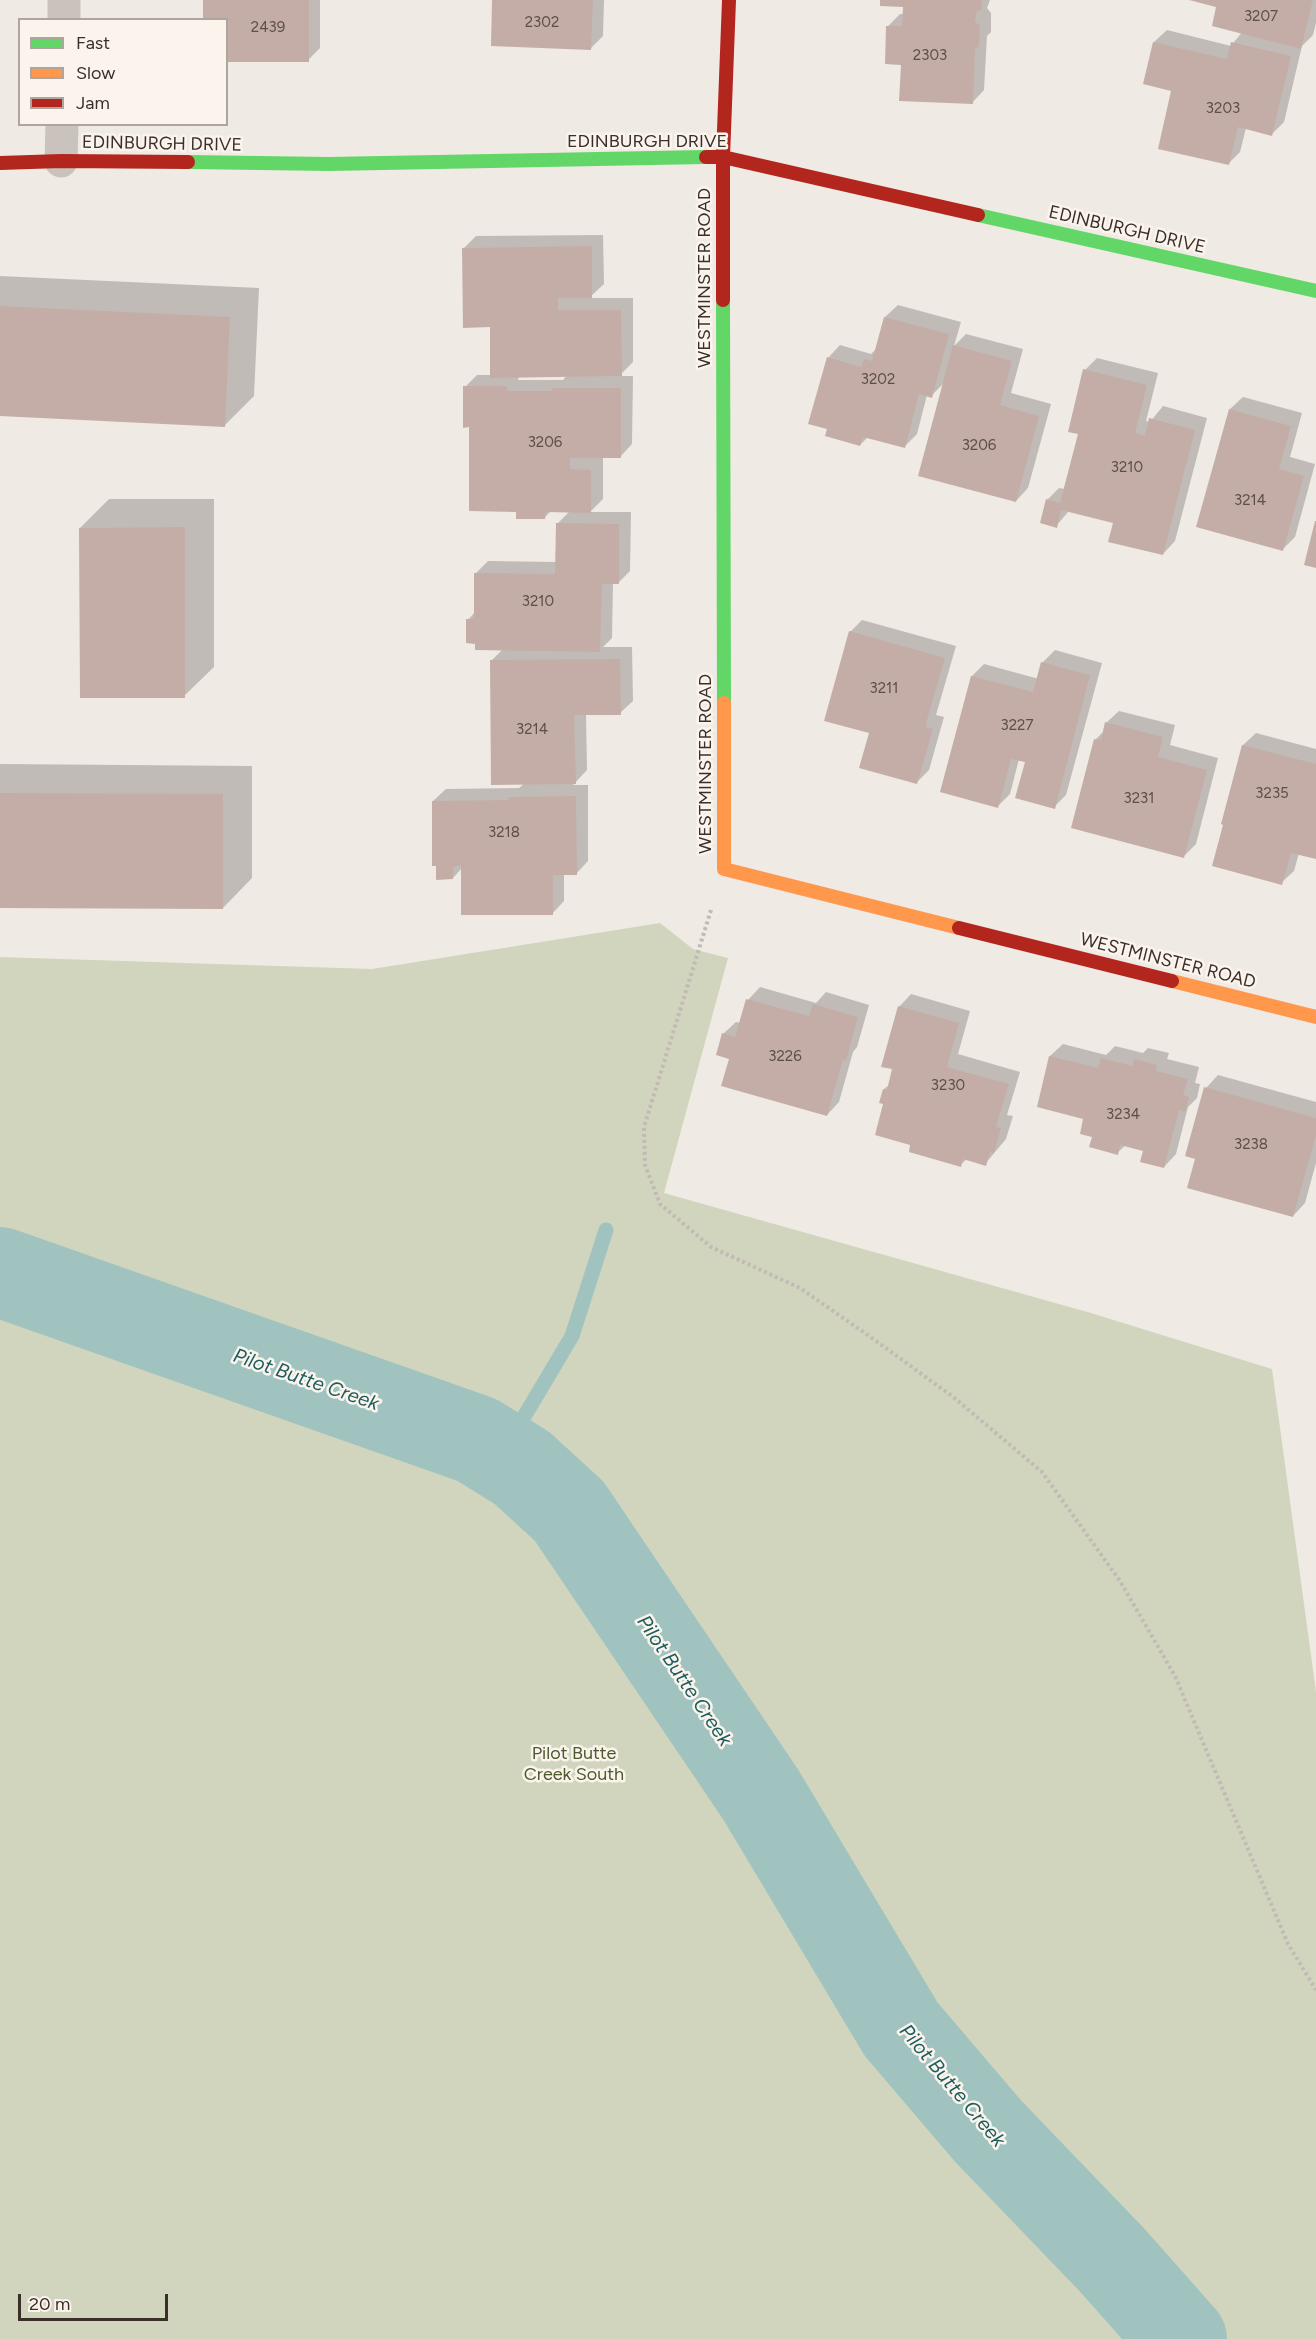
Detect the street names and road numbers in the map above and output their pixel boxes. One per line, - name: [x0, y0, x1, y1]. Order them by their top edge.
- street label: EDINBURGH DRIVE: [567, 131, 727, 153]
- street label: EDINBURGH DRIVE: [82, 132, 242, 156]
- street label: WESTMINSTER ROAD: [694, 188, 716, 368]
- street label: EDINBURGH DRIVE: [1047, 201, 1207, 259]
- street label: WESTMINSTER ROAD: [695, 674, 717, 854]
- street label: WESTMINSTER ROAD: [1078, 929, 1258, 993]

